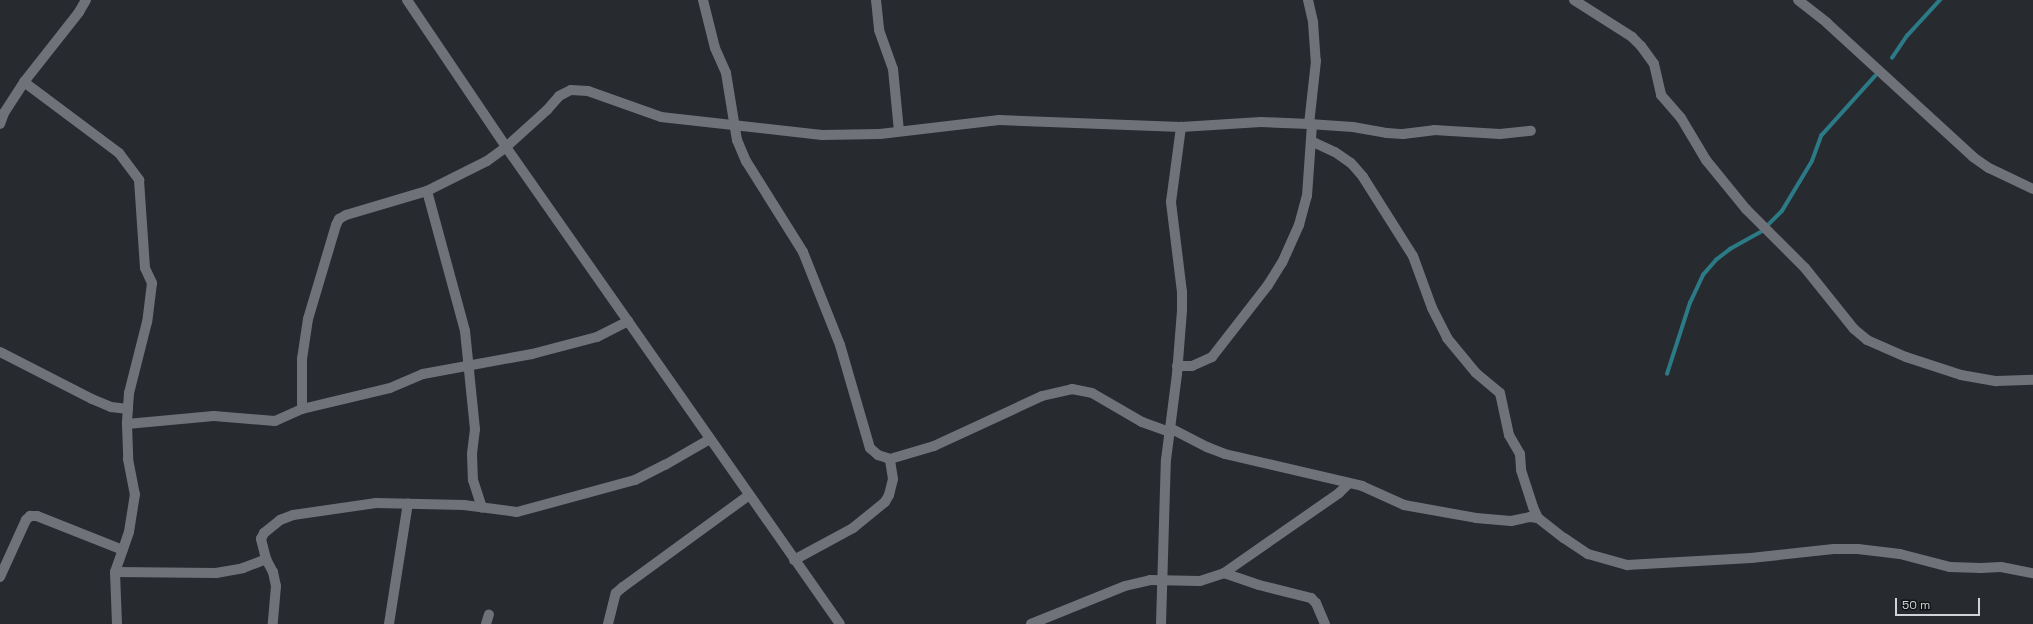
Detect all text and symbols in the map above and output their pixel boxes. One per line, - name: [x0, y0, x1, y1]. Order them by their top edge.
- scale bar: [1897, 590, 1982, 616]
- text: 50 m: [1902, 597, 1930, 613]

